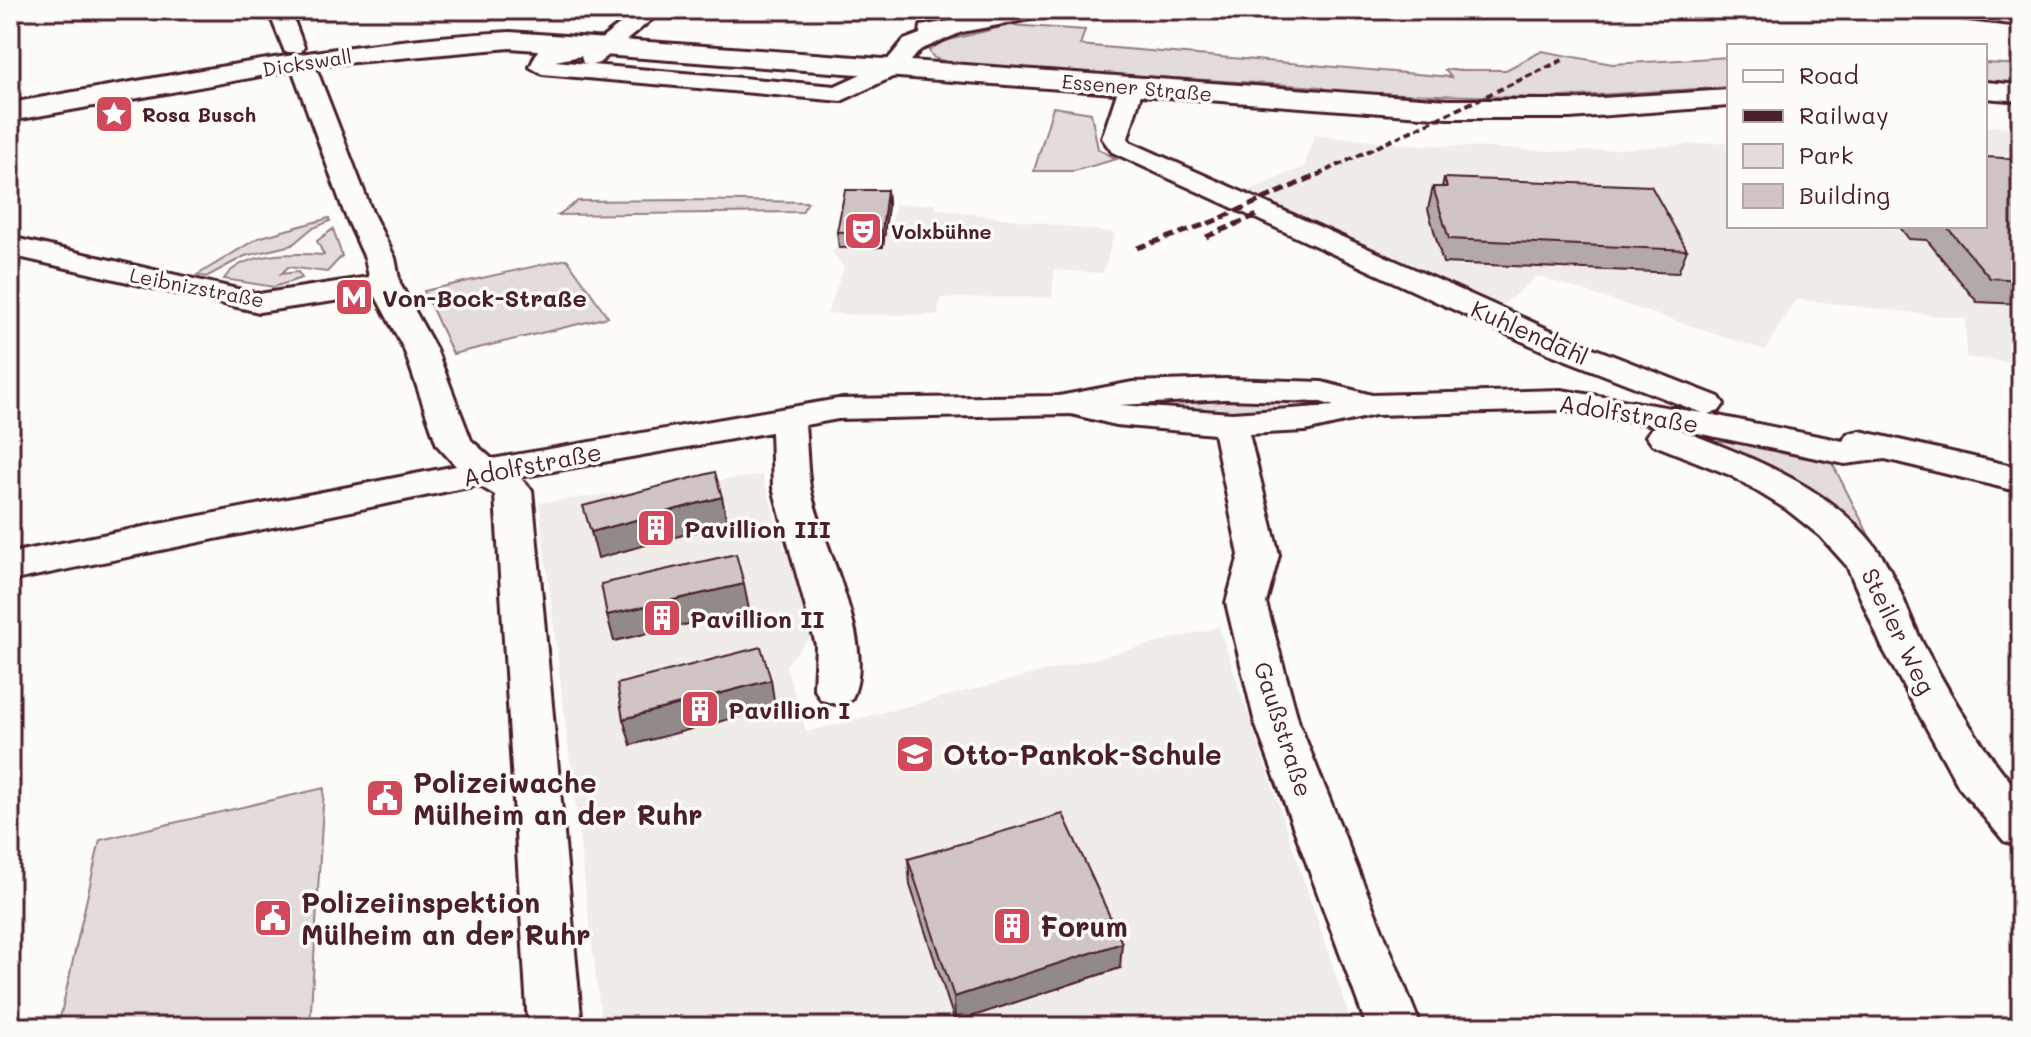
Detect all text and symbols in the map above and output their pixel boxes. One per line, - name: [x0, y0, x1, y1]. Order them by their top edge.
- street label: Dickswall: [261, 42, 353, 82]
- legend: [1727, 44, 1987, 228]
- text: Road: [1799, 59, 1859, 90]
- street label: Essener Straße: [1061, 67, 1213, 107]
- place icon: Rosa Busch: [93, 93, 135, 135]
- text: Railway: [1799, 99, 1889, 130]
- place label: Rosa Busch: [142, 101, 256, 127]
- text: Park: [1799, 139, 1853, 170]
- text: Building: [1799, 179, 1890, 210]
- theatre icon: Volxbühne: [842, 210, 884, 252]
- place label: Volxbühne: [891, 218, 992, 244]
- street label: Leibnizstraße: [128, 261, 266, 313]
- metro station icon: Von-Bock-Straße: [333, 276, 375, 318]
- place label: Von-Bock-Straße: [382, 282, 587, 313]
- street label: Kuhlendahl: [1467, 292, 1593, 372]
- street label: Adolfstraße: [1557, 387, 1701, 439]
- street label: Adolfstraße: [460, 435, 604, 493]
- building icon: Pavillion III: [635, 507, 677, 549]
- place label: Pavillion III: [684, 513, 831, 544]
- street label: Steiler Weg: [1855, 563, 1943, 699]
- building icon: Pavillion II: [641, 597, 683, 639]
- place label: Pavillion II: [690, 603, 825, 634]
- street label: Gaußstraße: [1248, 657, 1320, 801]
- building icon: Pavillion I: [679, 688, 721, 730]
- place label: Pavillion I: [728, 694, 851, 725]
- school or university icon: Otto-Pankok-Schule: [894, 733, 936, 775]
- place label: Otto-Pankok-Schule: [943, 736, 1222, 772]
- place label: Polizeiwache Mülheim an der Ruhr: [413, 764, 703, 832]
- public building icon: Polizeiwache Mülheim an der Ruhr: [364, 777, 406, 819]
- place label: Polizeiinspektion Mülheim an der Ruhr: [301, 884, 591, 952]
- public building icon: Polizeiinspektion Mülheim an der Ruhr: [252, 897, 294, 939]
- building icon: Forum: [991, 905, 1033, 947]
- place label: Forum: [1040, 908, 1128, 944]

